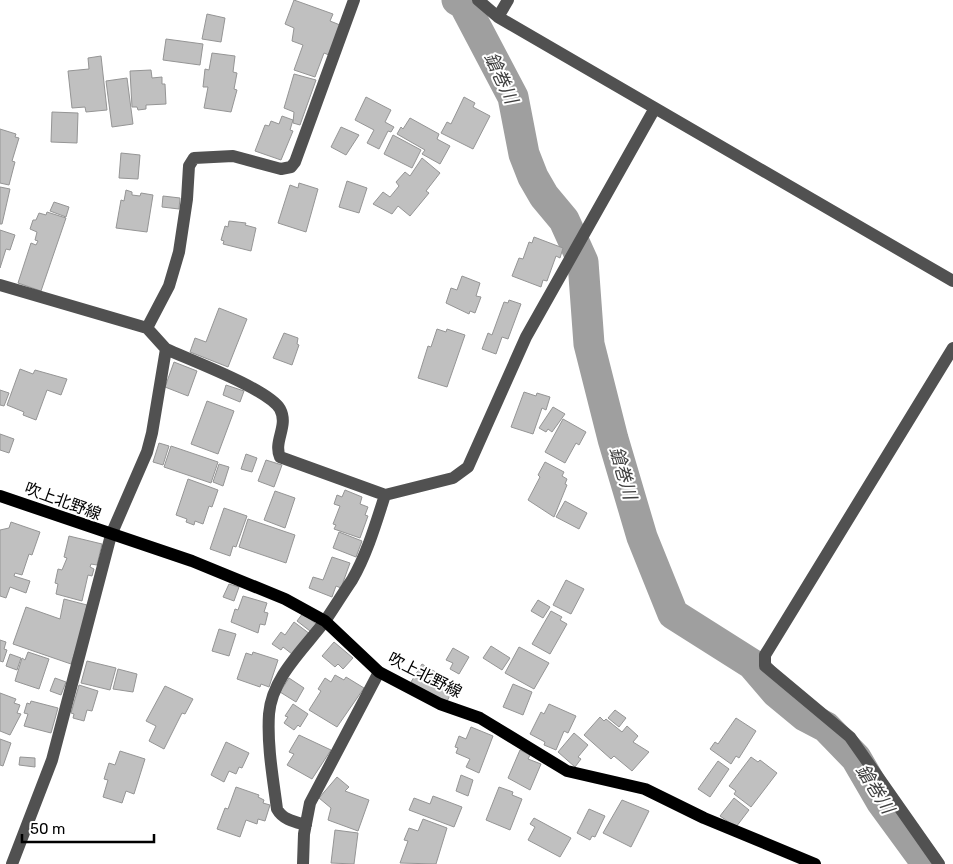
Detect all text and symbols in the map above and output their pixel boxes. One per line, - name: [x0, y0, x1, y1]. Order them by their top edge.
- water label: 鎗巻川: [480, 49, 523, 109]
- water label: 鎗巻川: [605, 444, 642, 504]
- street label: 吹上北野線: [22, 478, 104, 524]
- street label: 吹上北野線: [385, 648, 465, 702]
- water label: 鎗巻川: [851, 760, 900, 819]
- scale bar: [22, 812, 155, 844]
- text: 50 m: [30, 820, 65, 838]

